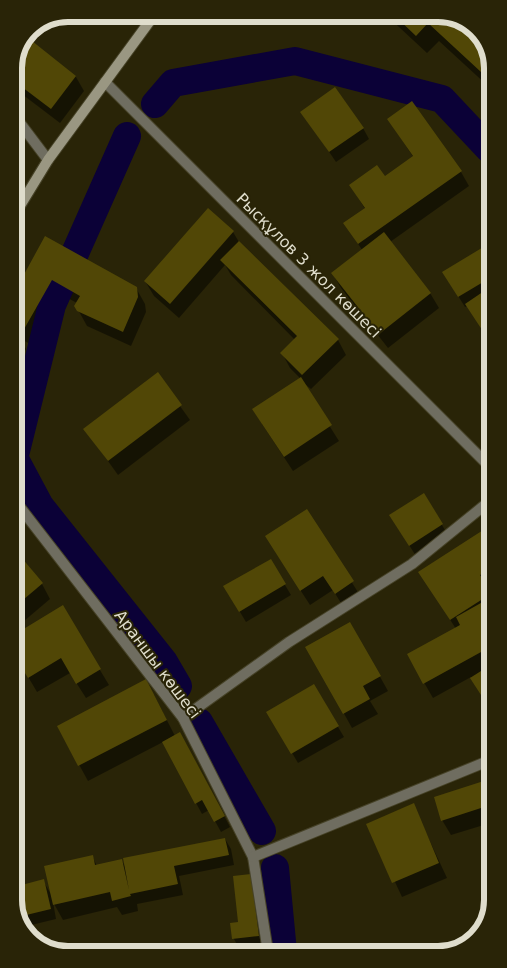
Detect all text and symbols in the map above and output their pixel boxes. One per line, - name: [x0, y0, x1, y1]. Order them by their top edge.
- street label: Рысқұлов 3 жол көшесі: [232, 189, 385, 342]
- street label: Араншы көшесі: [111, 606, 205, 722]

